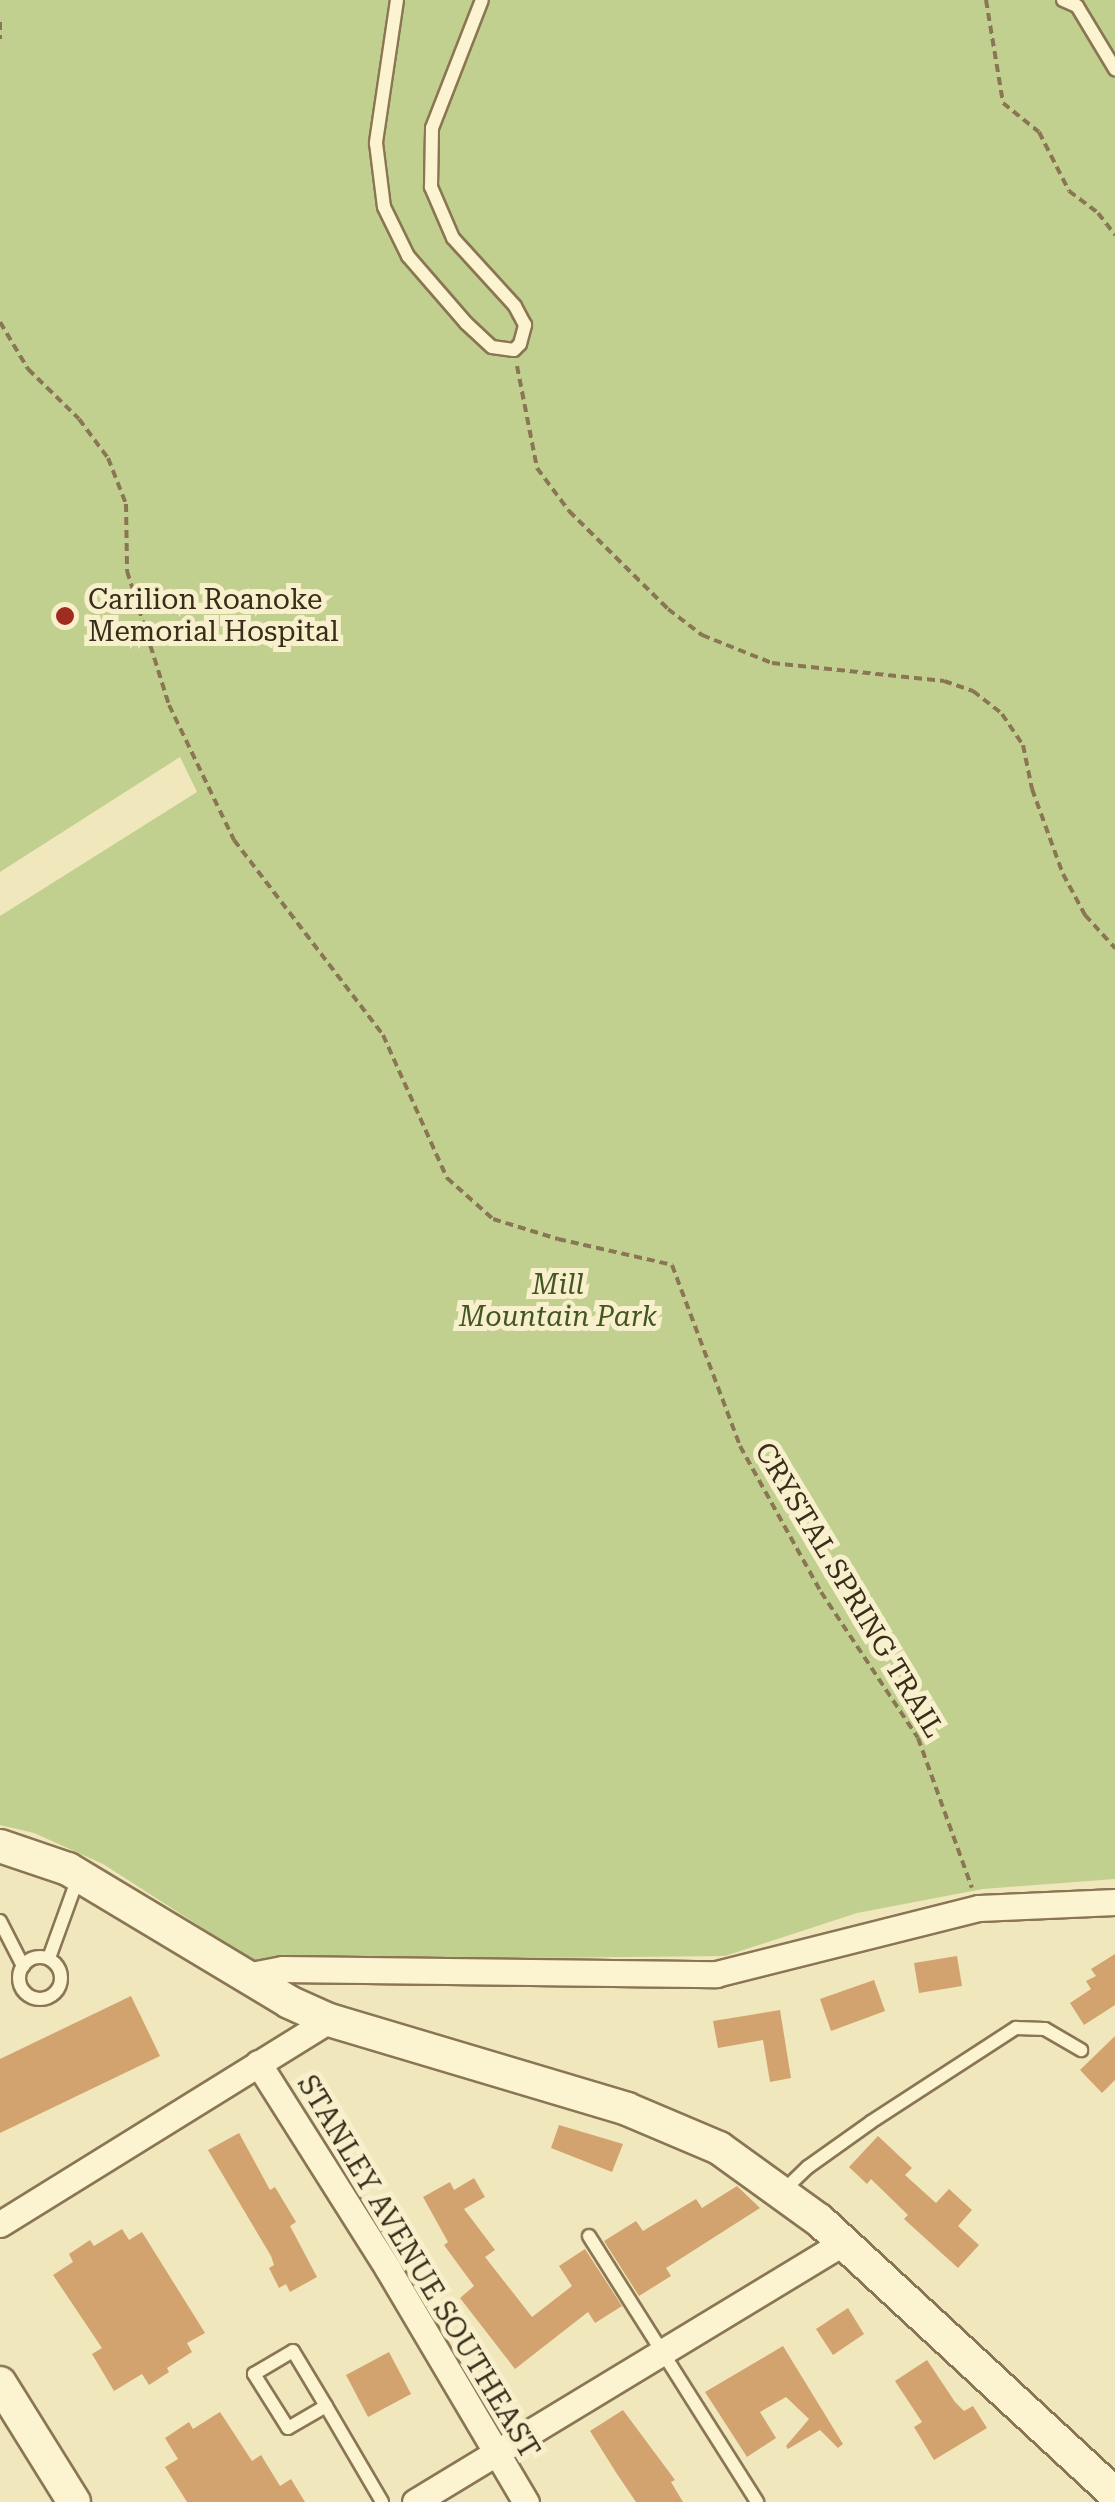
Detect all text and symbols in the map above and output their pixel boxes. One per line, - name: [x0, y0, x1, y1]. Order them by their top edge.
- place label: Carilion Roanoke Memorial Hospital: [88, 583, 339, 649]
- marker: Carilion Roanoke Memorial Hospital: [52, 603, 78, 629]
- park label: Mill Mountain Park: [459, 1268, 657, 1334]
- street label: CRYSTAL SPRING TRAIL: [748, 1436, 950, 1744]
- street label: STANLEY AVENUE SOUTHEAST: [290, 2069, 546, 2465]

